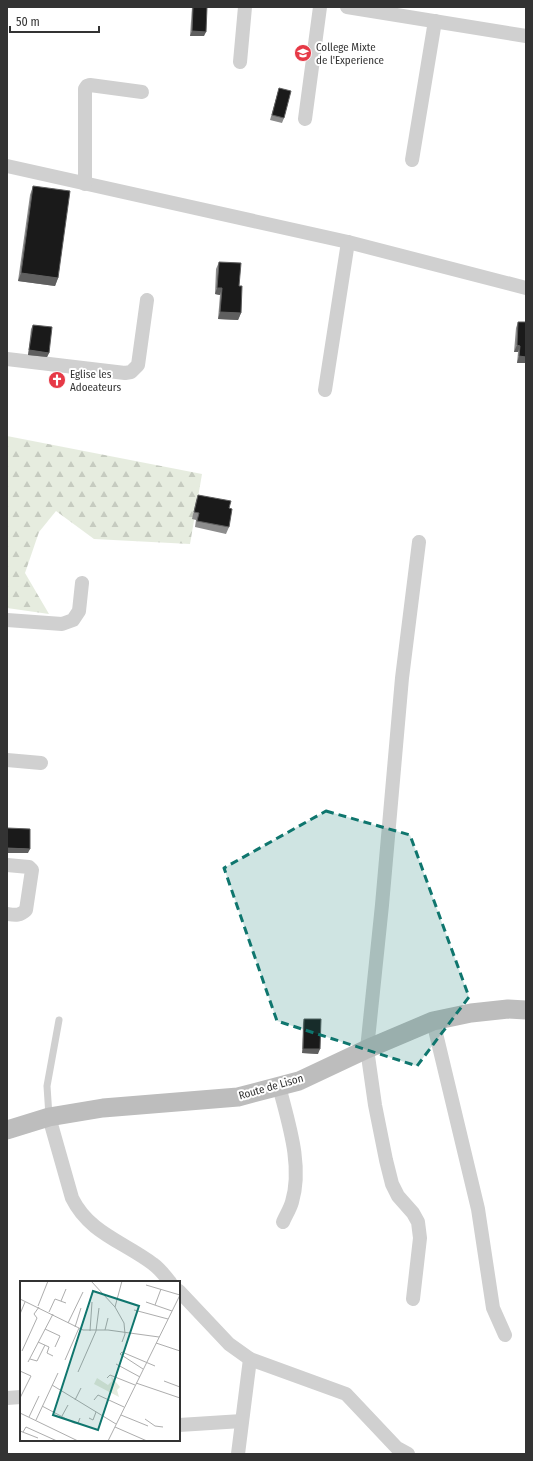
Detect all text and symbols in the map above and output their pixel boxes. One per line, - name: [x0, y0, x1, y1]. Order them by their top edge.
- scale bar: [10, 8, 99, 34]
- text: 50 m: [16, 15, 40, 29]
- place label: College Mixte de l'Experience: [316, 41, 384, 67]
- school or university icon: College Mixte de l'Experience: [293, 43, 313, 63]
- place label: Eglise les Adoeateurs: [70, 368, 121, 394]
- church icon: Eglise les Adoeateurs: [47, 370, 67, 390]
- street label: Route de Lison: [237, 1072, 305, 1102]
- inset map: [20, 1281, 180, 1441]

